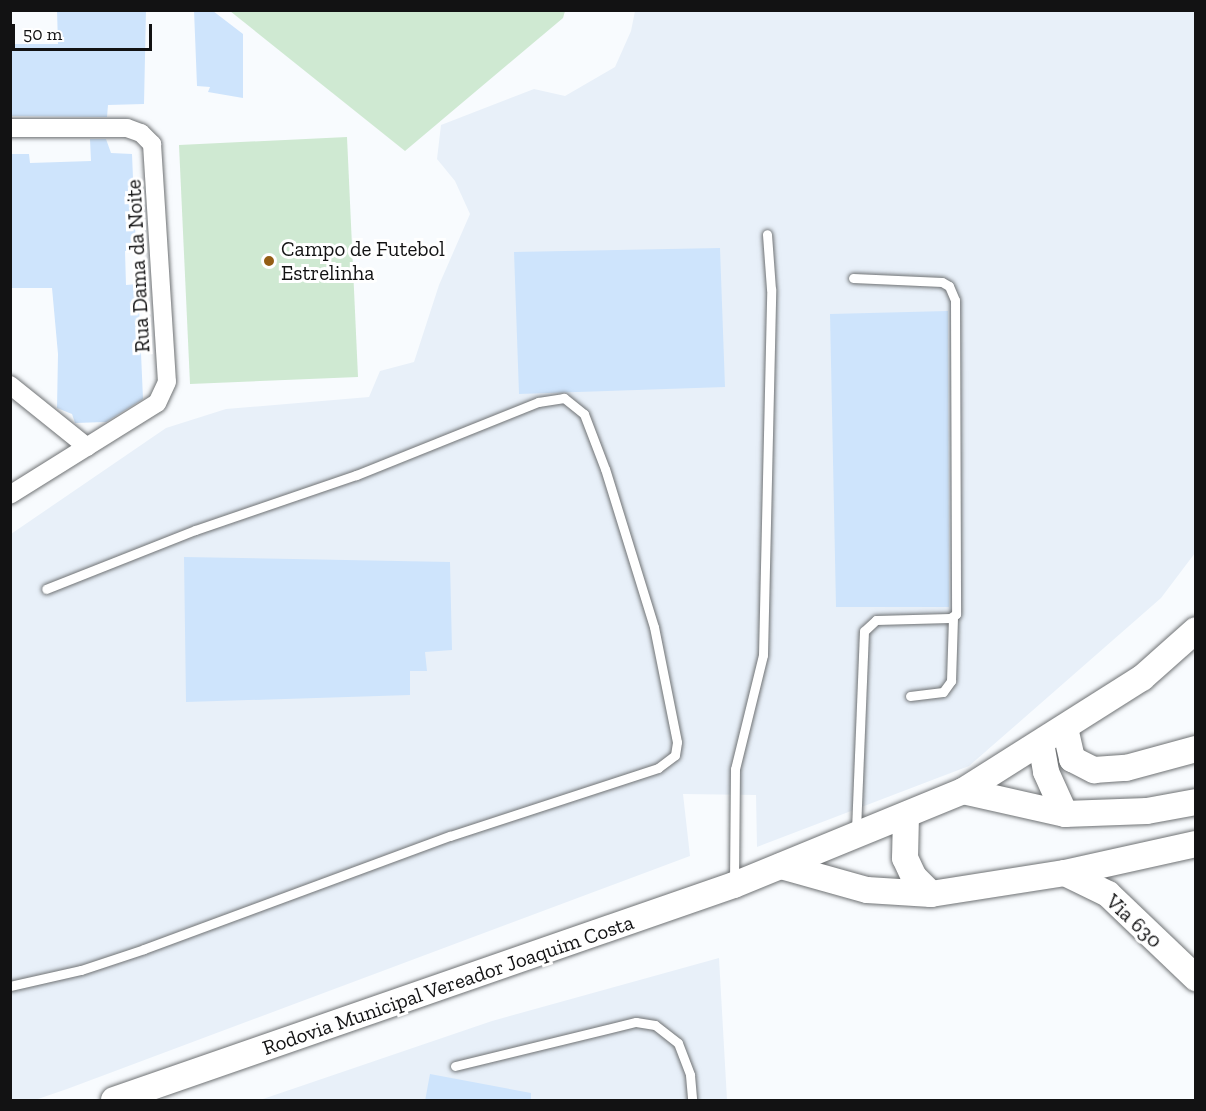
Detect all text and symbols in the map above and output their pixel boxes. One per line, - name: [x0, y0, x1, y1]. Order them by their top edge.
- scale bar: [15, 12, 154, 50]
- text: 50 m: [23, 23, 62, 45]
- street label: Rua Dama da Noite: [121, 179, 155, 353]
- place label: Campo de Futebol Estrelinha: [281, 236, 445, 286]
- marker: Campo de Futebol Estrelinha: [262, 254, 276, 268]
- street label: Via 630: [1101, 889, 1167, 953]
- street label: Rodovia Municipal Vereador Joaquim Costa: [258, 909, 638, 1061]

